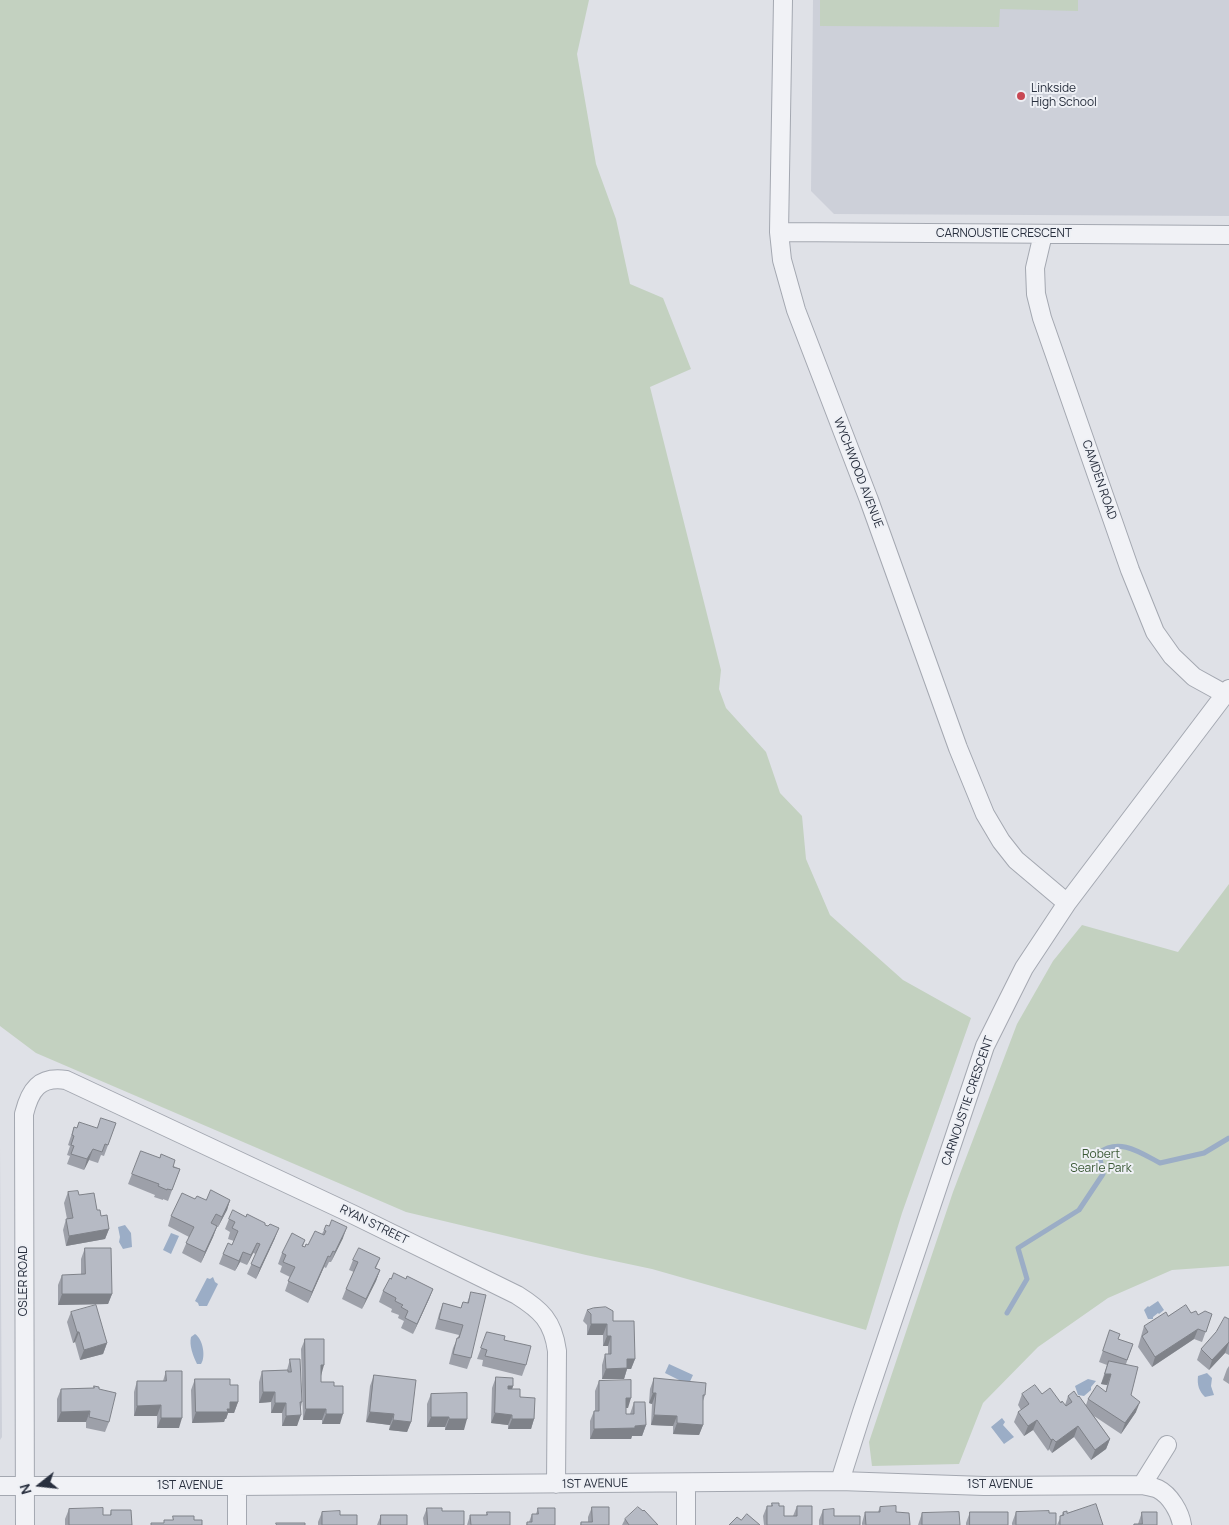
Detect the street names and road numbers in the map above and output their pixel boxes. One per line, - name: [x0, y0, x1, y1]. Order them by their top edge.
- street label: CARNOUSTIE CRESCENT: [936, 227, 1072, 241]
- street label: WYCHWOOD AVENUE: [830, 416, 886, 530]
- street label: CAMDEN ROAD: [1079, 438, 1119, 522]
- street label: CARNOUSTIE CRESCENT: [939, 1034, 997, 1168]
- street label: RYAN STREET: [337, 1202, 411, 1248]
- street label: OSLER ROAD: [17, 1246, 31, 1316]
- street label: 1ST AVENUE: [562, 1476, 628, 1492]
- street label: 1ST AVENUE: [967, 1478, 1033, 1492]
- street label: 1ST AVENUE: [157, 1479, 223, 1493]

